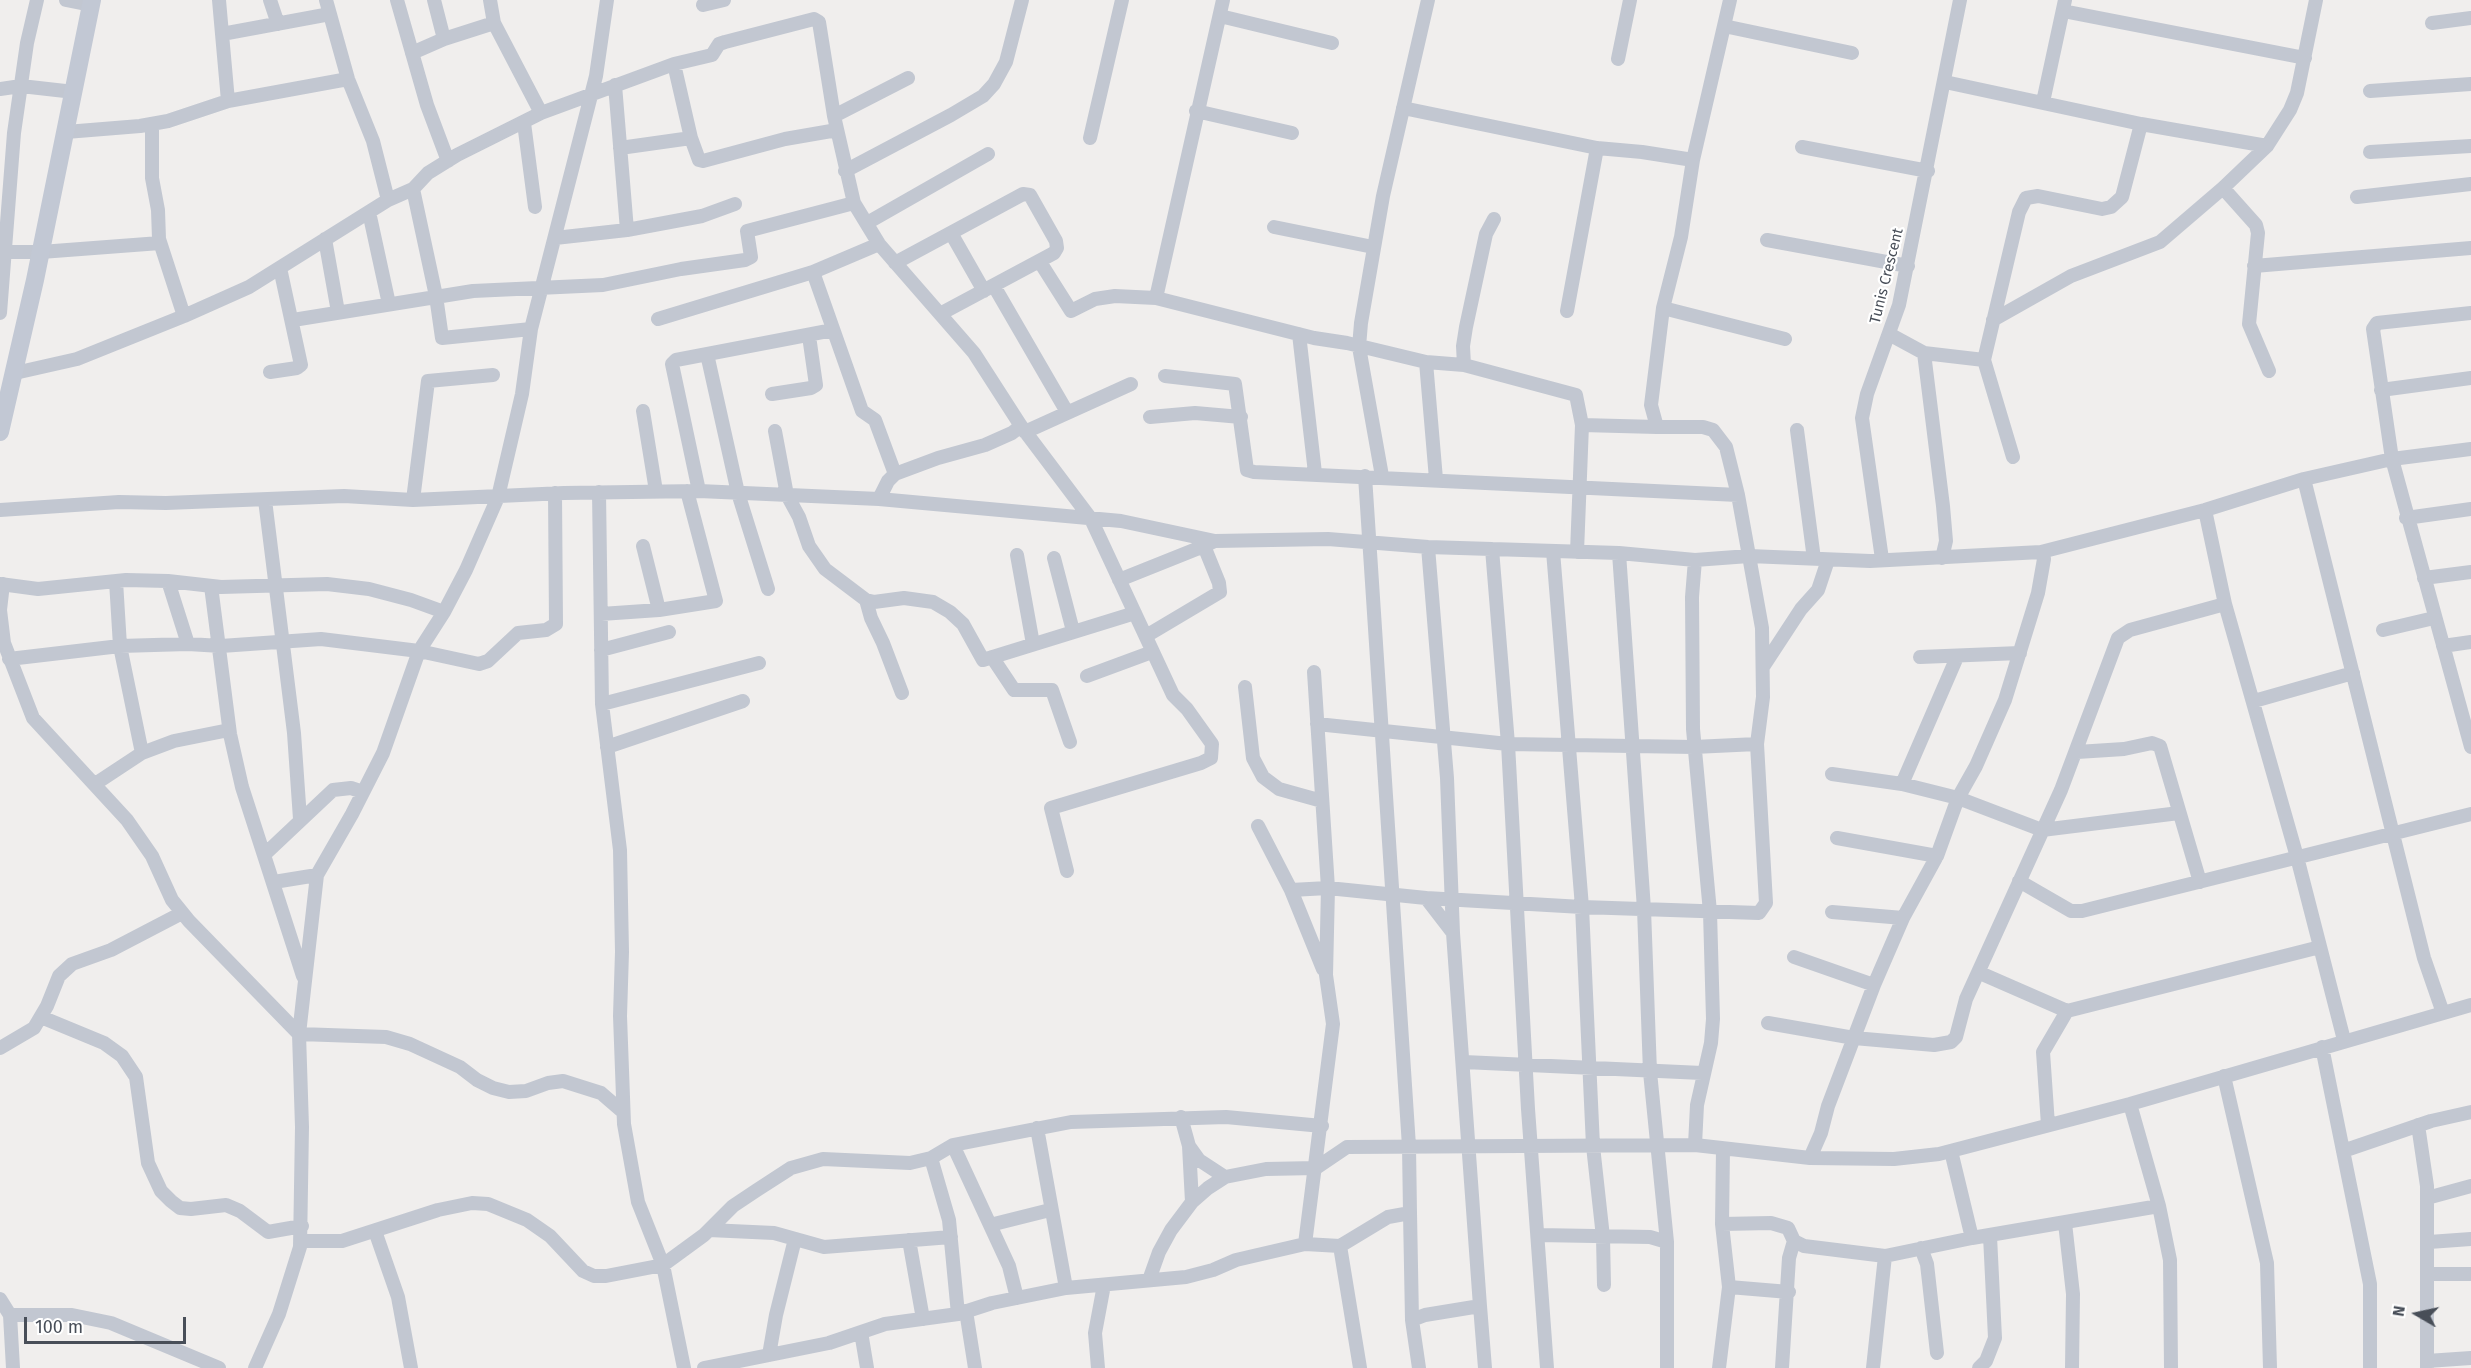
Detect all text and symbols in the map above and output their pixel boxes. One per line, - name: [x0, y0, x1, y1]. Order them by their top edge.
- street label: Tunis Crescent: [1866, 226, 1908, 326]
- north arrow: [2387, 1284, 2447, 1344]
- text: N: [2389, 1304, 2409, 1318]
- scale bar: [27, 1305, 189, 1343]
- text: 100 m: [35, 1316, 83, 1338]

